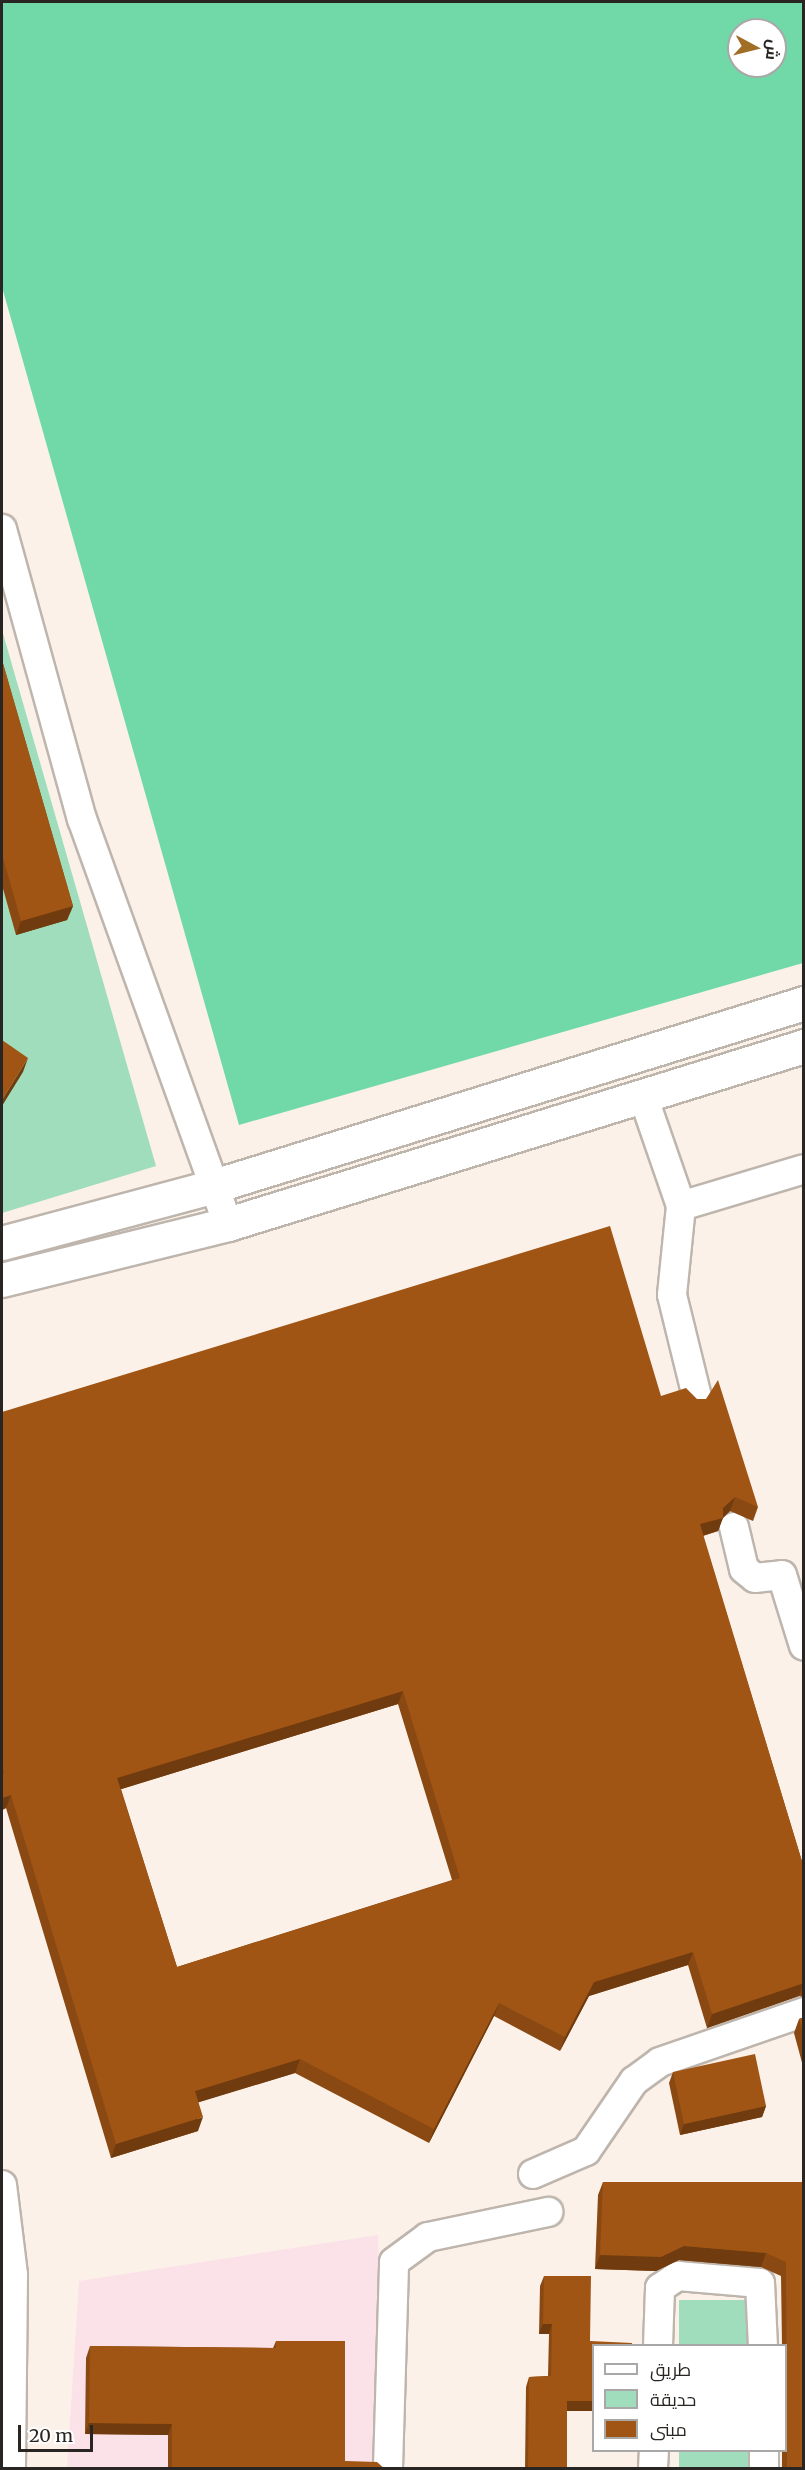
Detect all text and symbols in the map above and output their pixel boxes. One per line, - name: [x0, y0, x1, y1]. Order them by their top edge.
- north arrow: [727, 18, 787, 78]
- text: ش: [762, 39, 784, 61]
- legend: [592, 2344, 787, 2452]
- text: طريق: [650, 2358, 691, 2381]
- text: حديقة: [650, 2388, 696, 2411]
- scale bar: [21, 2413, 96, 2451]
- text: مبنى: [650, 2418, 687, 2441]
- text: 20 m: [29, 2424, 73, 2447]

